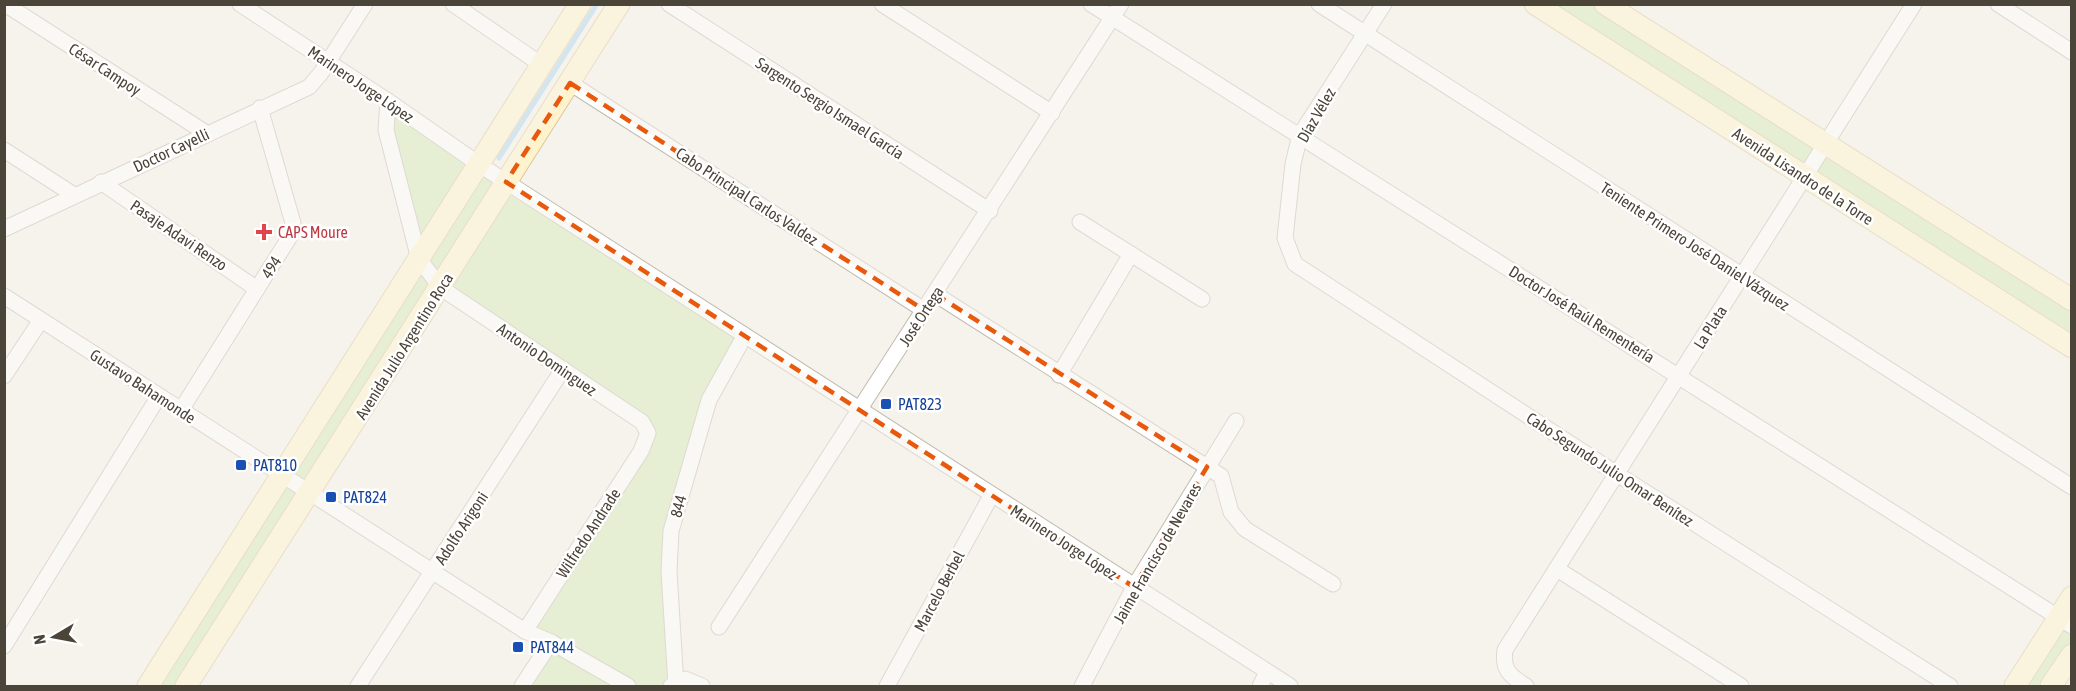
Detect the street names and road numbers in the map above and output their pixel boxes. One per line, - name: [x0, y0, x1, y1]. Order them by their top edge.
- street label: César Campoy: [65, 39, 145, 100]
- street label: Marinero Jorge López: [304, 42, 417, 127]
- street label: Sargento Sergio Ismael García: [752, 53, 907, 163]
- street label: Díaz Vélez: [1293, 84, 1339, 145]
- street label: Avenida Lisandro de la Torre: [1729, 124, 1877, 228]
- street label: Doctor Cayelli: [130, 125, 212, 176]
- street label: Cabo Principal Carlos Valdez: [672, 143, 821, 250]
- street label: Teniente Primero José Daniel Vázquez: [1597, 178, 1793, 315]
- street label: Pasaje Adavi Renzo: [127, 196, 231, 275]
- street label: 494: [257, 253, 285, 281]
- street label: Doctor José Raúl Rementería: [1506, 262, 1658, 366]
- street label: Avenida Julio Argentino Roca: [352, 270, 457, 423]
- street label: José Ortega: [895, 283, 948, 350]
- street label: La Plata: [1690, 302, 1730, 352]
- street label: Antonio Dominguez: [493, 319, 600, 400]
- street label: Gustavo Bahamonde: [87, 345, 199, 427]
- street label: Cabo Segundo Julio Omar Benítez: [1523, 408, 1697, 531]
- street label: Jaime Francisco de Nevares: [1109, 479, 1205, 626]
- street label: Wilfredo Andrade: [552, 485, 624, 581]
- street label: Adolfo Arigoni: [431, 488, 492, 568]
- street label: 844: [666, 493, 690, 519]
- street label: Marinero Jorge López: [1007, 501, 1121, 584]
- street label: Marcelo Berbel: [910, 547, 968, 634]

